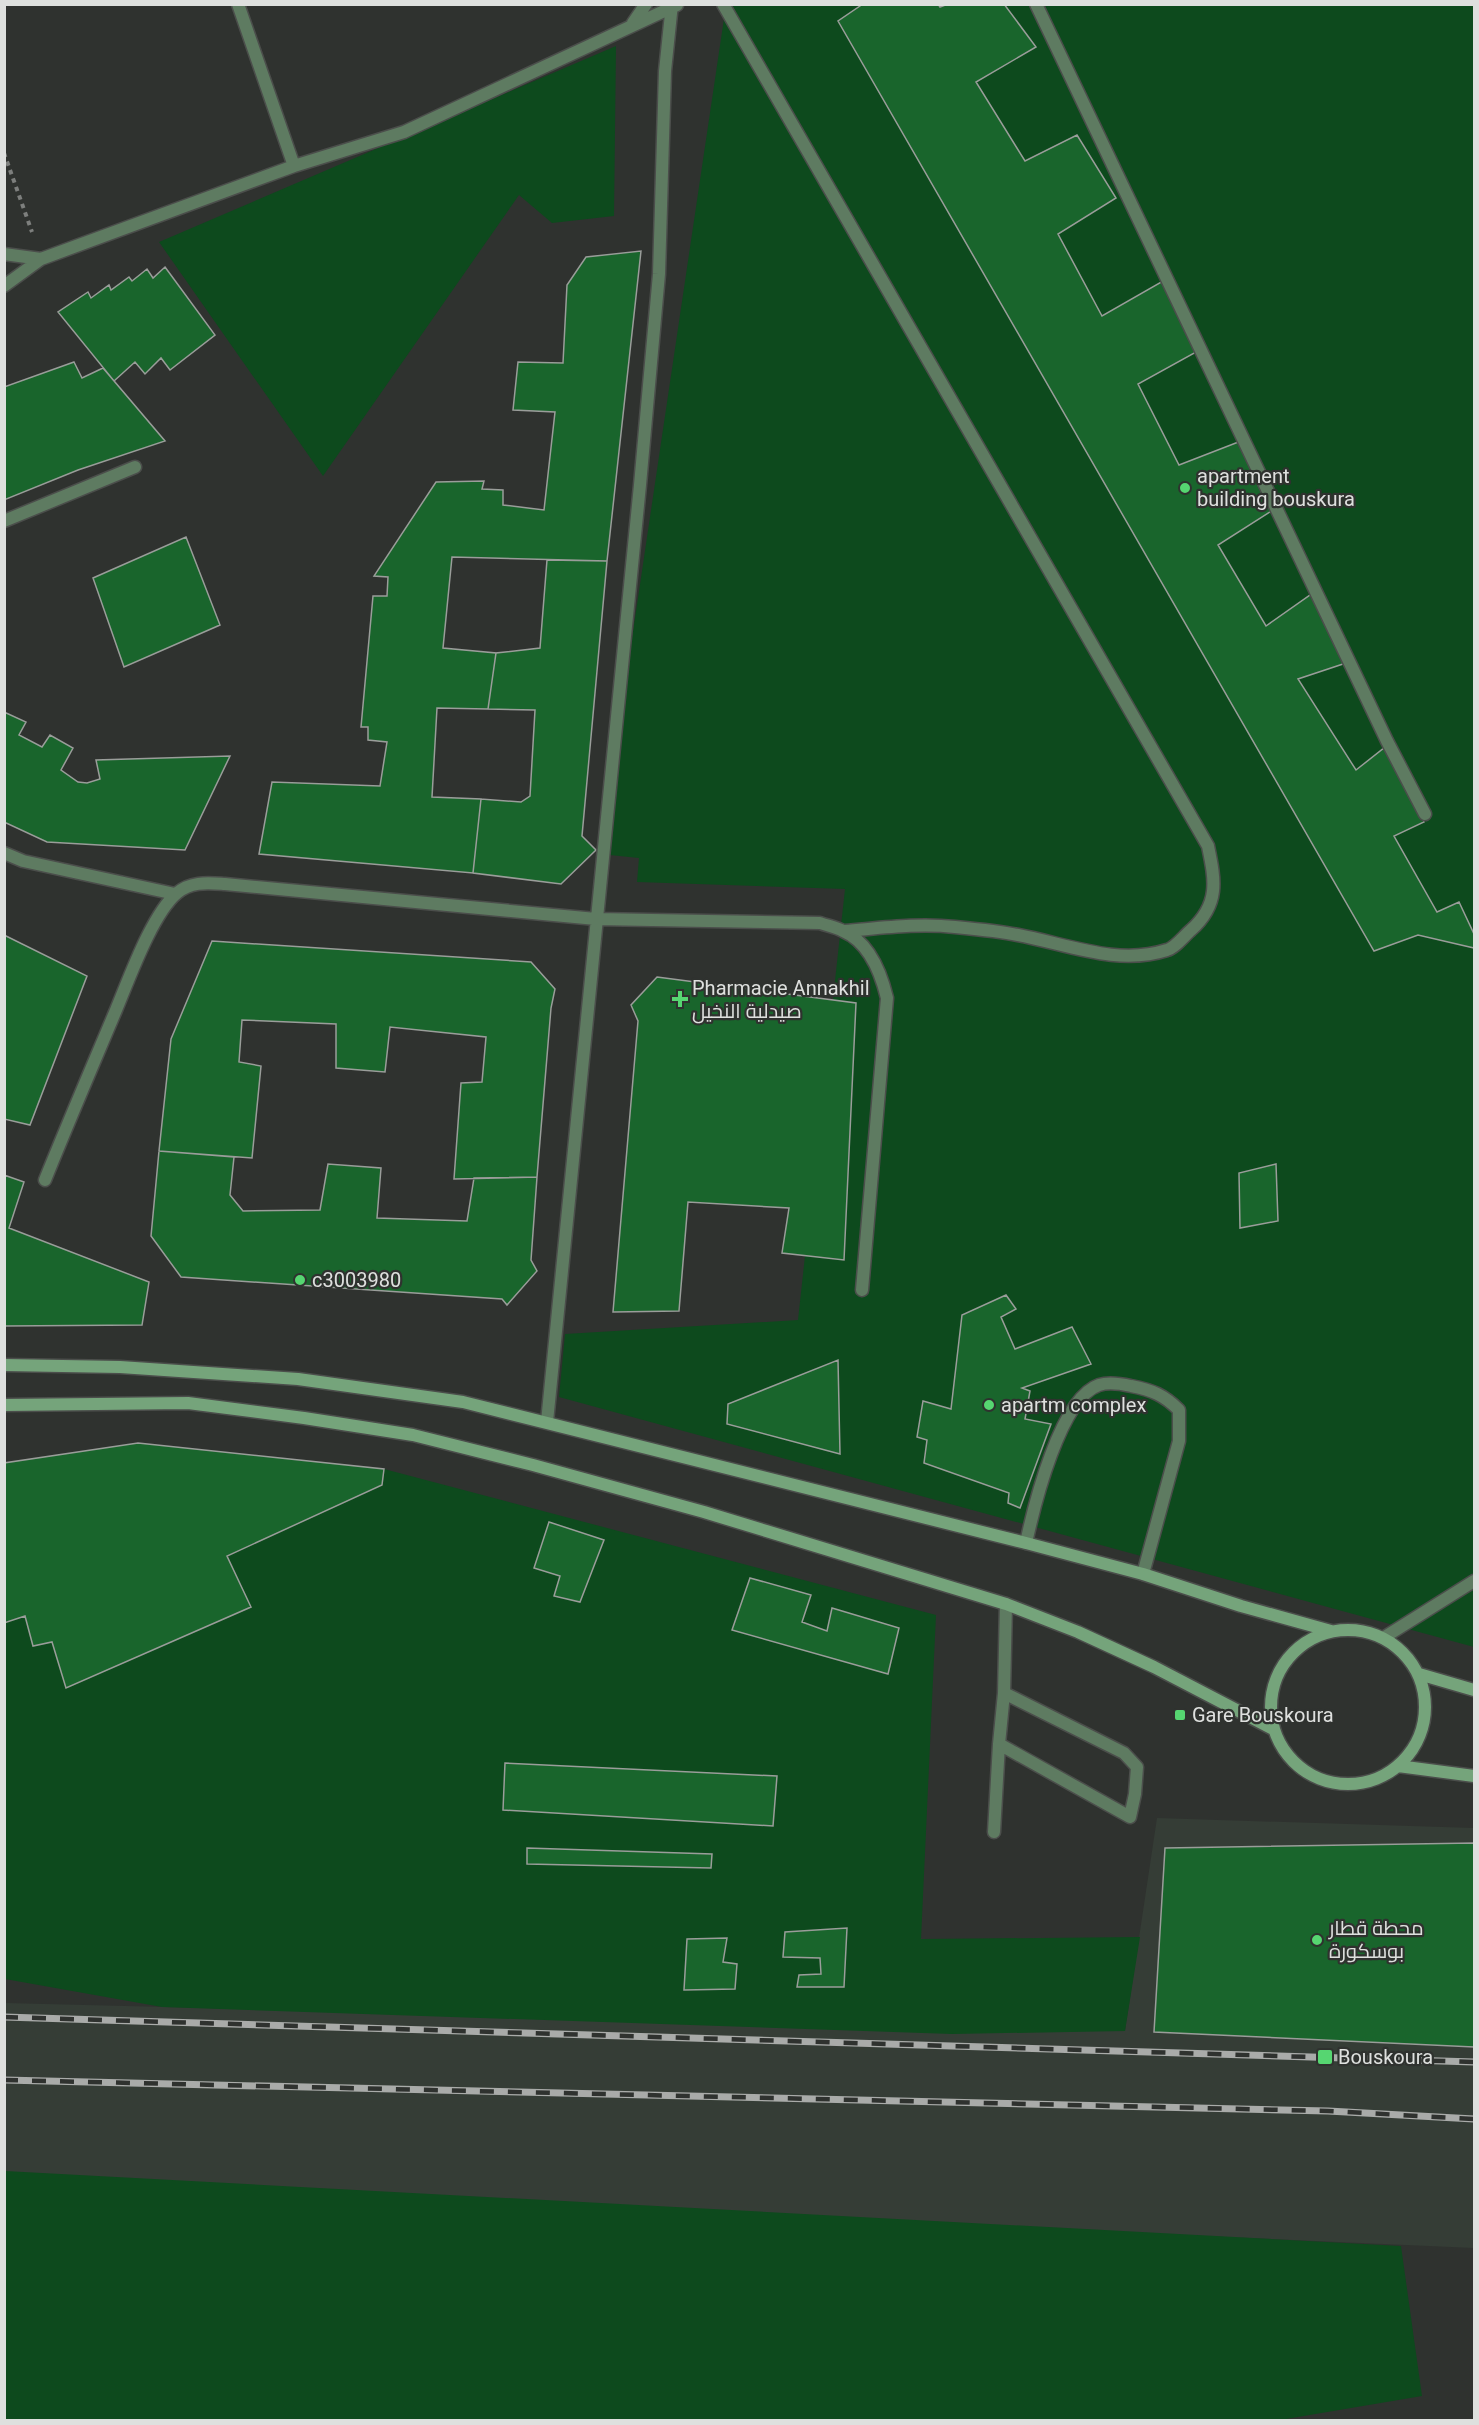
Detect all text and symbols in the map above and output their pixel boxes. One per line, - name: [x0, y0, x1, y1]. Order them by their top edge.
- place label: apartment building bouskura: [1197, 464, 1355, 511]
- marker: apartment building bouskura: [1178, 481, 1192, 495]
- place label: Pharmacie Annakhil صيدلية النخيل: [692, 976, 870, 1024]
- marker: Pharmacie Annakhil صيدلية النخيل: [673, 992, 687, 1006]
- place label: c3003980: [312, 1268, 401, 1292]
- marker: c3003980: [293, 1273, 307, 1287]
- place label: apartm complex: [1001, 1393, 1146, 1417]
- marker: apartm complex: [982, 1398, 996, 1412]
- place label: Gare Bouskoura: [1192, 1703, 1334, 1727]
- marker: Gare Bouskoura: [1173, 1708, 1187, 1722]
- place label: محطة قطار بوسكورة: [1328, 1916, 1424, 1963]
- marker: محطة قطار بوسكورة: [1310, 1933, 1324, 1947]
- place label: Bouskoura: [1338, 2045, 1433, 2069]
- marker: Bouskoura: [1316, 2048, 1334, 2066]

